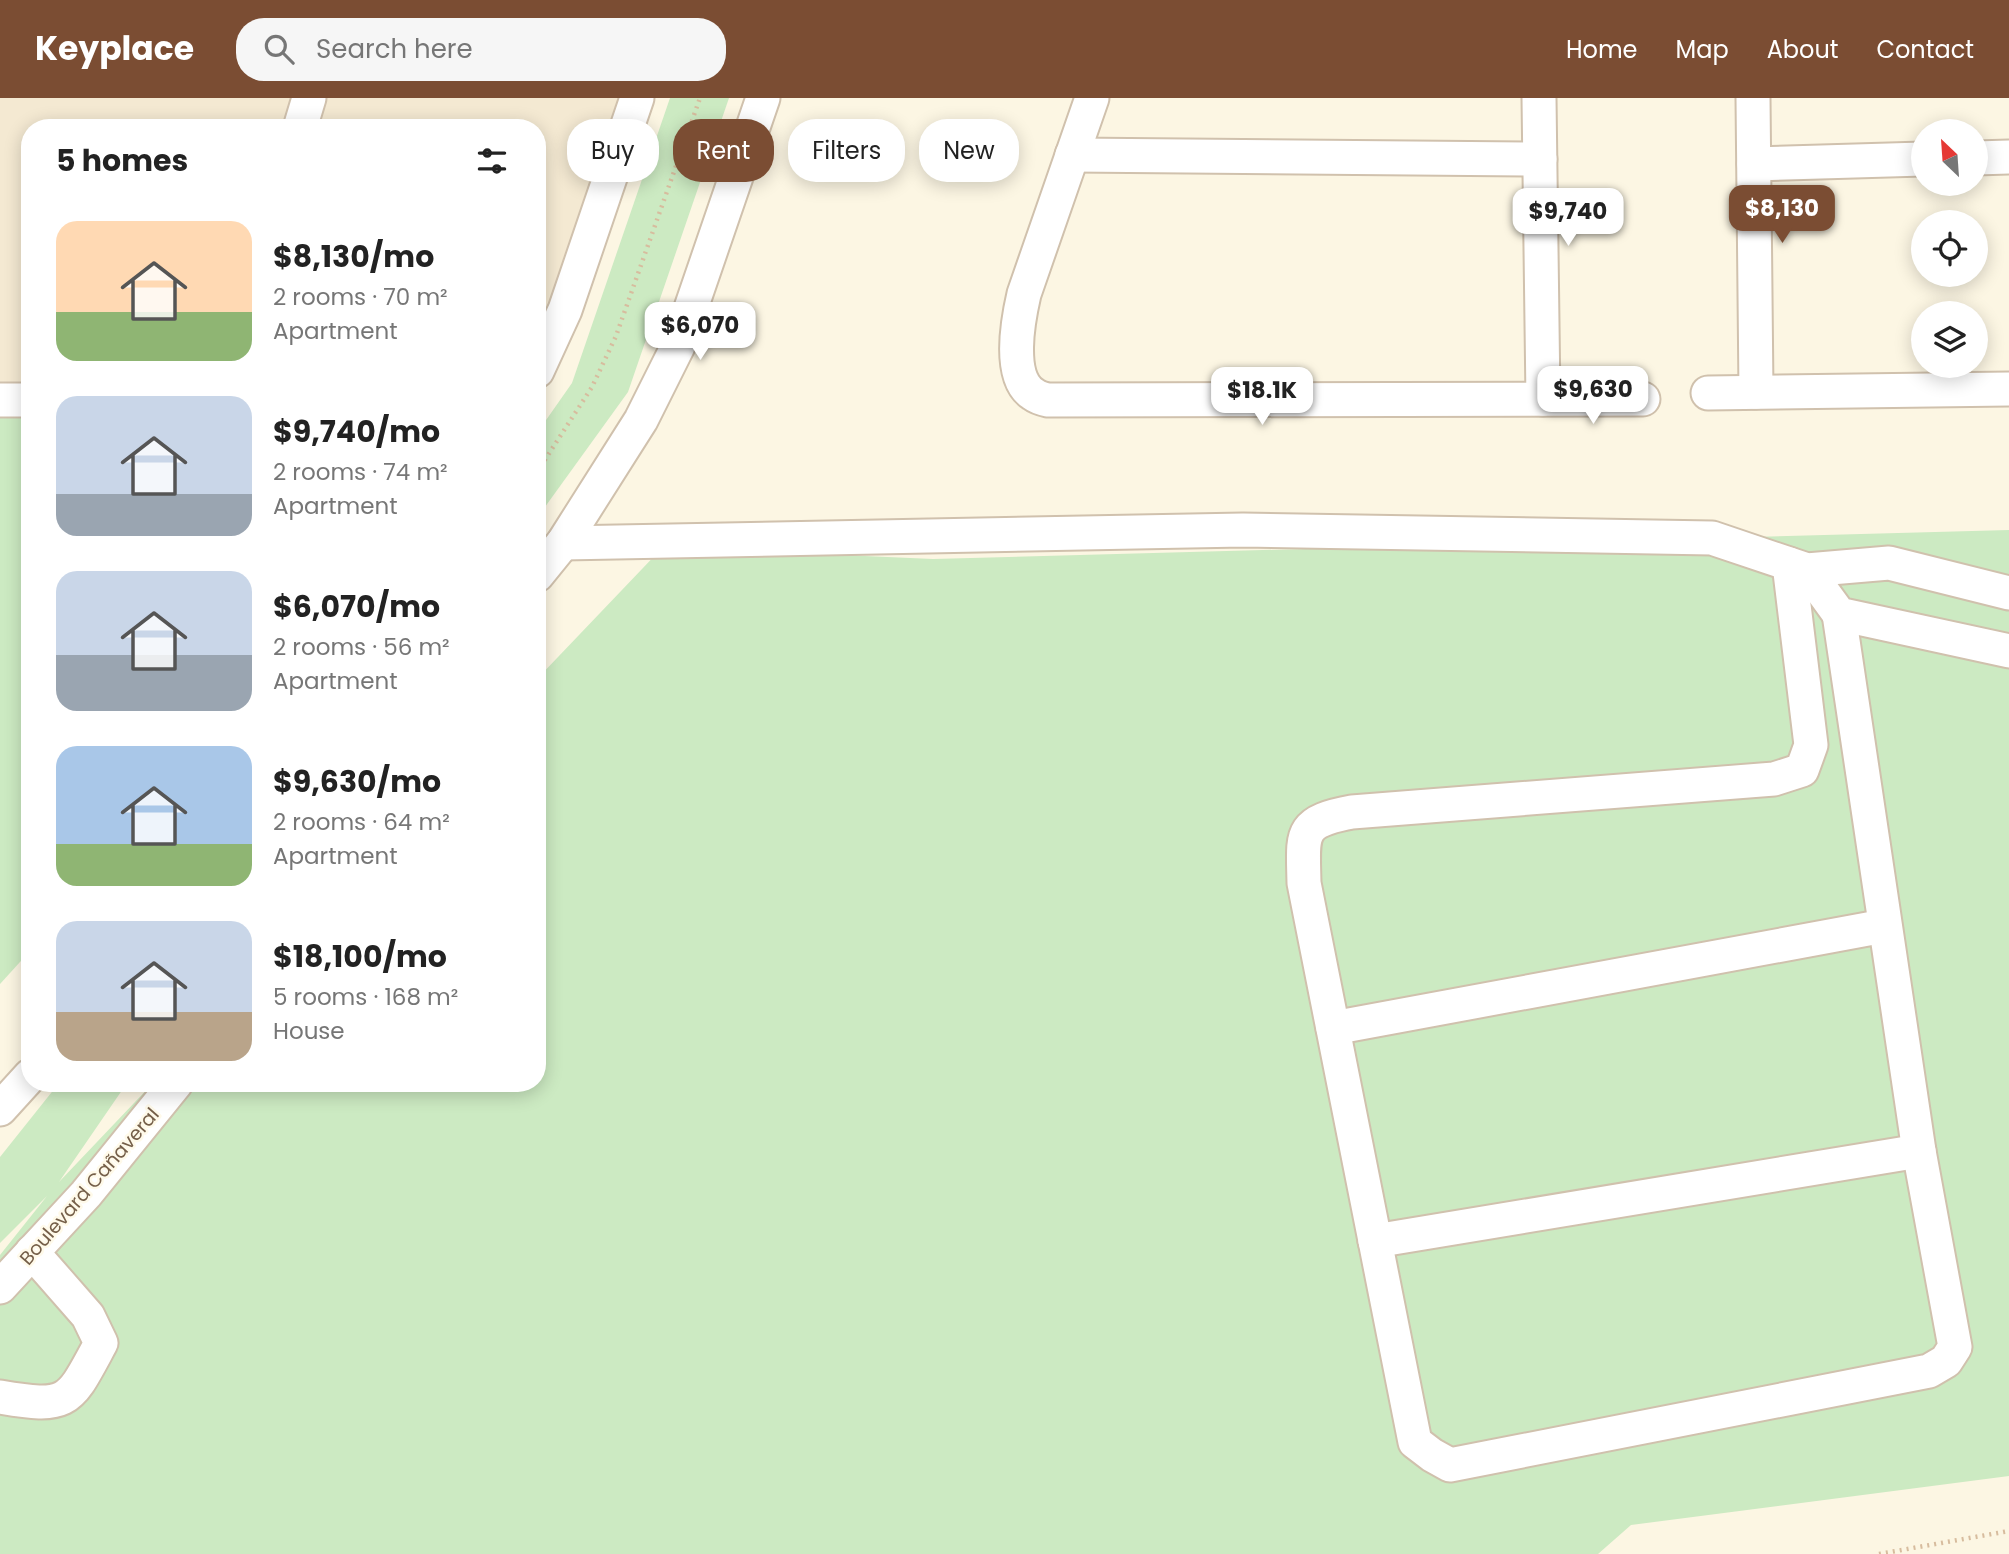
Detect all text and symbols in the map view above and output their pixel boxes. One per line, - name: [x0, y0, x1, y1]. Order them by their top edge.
- search box: [236, 18, 726, 81]
- text: Keyplace: [35, 25, 194, 72]
- icon: search: [260, 30, 298, 68]
- text: Search here: [316, 31, 473, 67]
- text: Home: [1566, 33, 1638, 66]
- text: Map: [1676, 33, 1729, 66]
- text: About: [1767, 33, 1838, 66]
- text: Contact: [1876, 33, 1974, 66]
- chip: Buy: [567, 119, 659, 182]
- chip: Rent: [673, 119, 774, 182]
- chip: Filters: [788, 119, 905, 182]
- chip: New: [919, 119, 1019, 182]
- north arrow: [1911, 119, 1988, 196]
- map controls: [1911, 119, 1988, 378]
- text: 5 homes: [56, 139, 188, 182]
- icon: filters: [473, 142, 511, 180]
- pin: $8,130: [1725, 186, 1839, 245]
- pin: $9,740: [1511, 188, 1625, 248]
- text: $8,130: [1745, 192, 1819, 224]
- text: $9,740: [1529, 195, 1607, 227]
- button: locate: [1911, 210, 1988, 287]
- text: $8,130/mo: [273, 235, 434, 278]
- icon: home: [112, 249, 196, 333]
- text: 2 rooms · 70 m²: [273, 281, 448, 313]
- button: layers: [1911, 301, 1988, 378]
- pin: $6,070: [643, 302, 757, 362]
- text: $6,070: [661, 309, 739, 341]
- text: Apartment: [273, 315, 398, 347]
- pin: $9,630: [1536, 366, 1650, 426]
- pin: $18.1K: [1205, 368, 1319, 427]
- text: $9,630: [1553, 373, 1633, 405]
- text: $18.1K: [1227, 374, 1297, 406]
- text: $9,740/mo: [273, 410, 440, 453]
- icon: home: [112, 424, 196, 508]
- text: 2 rooms · 74 m²: [273, 456, 448, 488]
- text: Apartment: [273, 490, 398, 522]
- text: $6,070/mo: [273, 585, 440, 628]
- icon: home: [112, 599, 196, 683]
- text: 2 rooms · 56 m²: [273, 631, 450, 663]
- text: Apartment: [273, 665, 398, 697]
- text: $9,630/mo: [273, 760, 441, 803]
- icon: home: [112, 774, 196, 858]
- text: 2 rooms · 64 m²: [273, 806, 450, 838]
- text: Apartment: [273, 840, 398, 872]
- text: $18,100/mo: [273, 935, 447, 978]
- icon: home: [112, 949, 196, 1033]
- text: 5 rooms · 168 m²: [273, 981, 458, 1013]
- text: House: [273, 1015, 345, 1047]
- street label: Boulevard Cañaveral: [13, 1102, 165, 1271]

